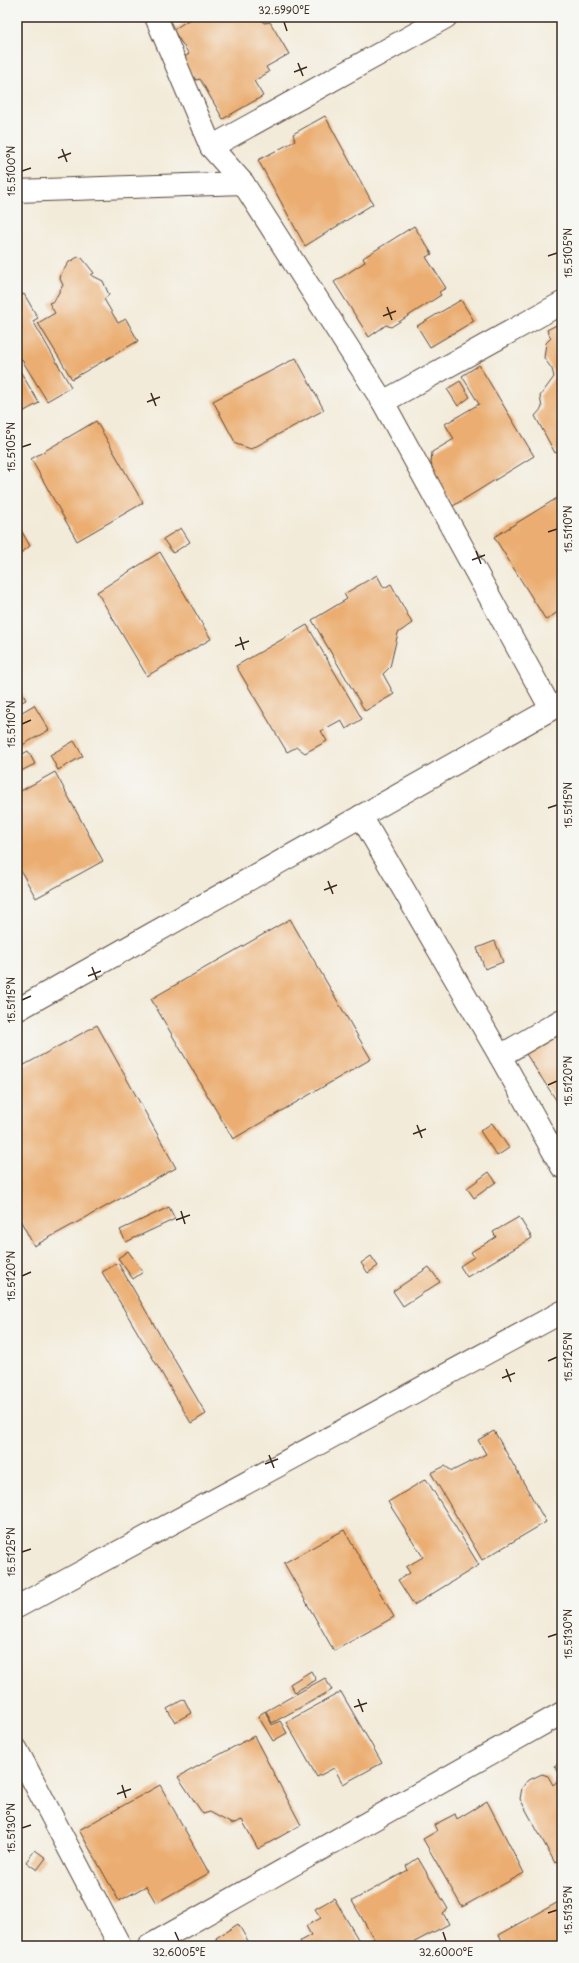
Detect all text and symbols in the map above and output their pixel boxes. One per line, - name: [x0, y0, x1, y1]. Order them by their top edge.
- text: 32.5990°E: [258, 2, 310, 17]
- text: 15.5100°N: [3, 145, 18, 196]
- text: 15.5105°N: [560, 228, 575, 278]
- text: 15.5105°N: [3, 422, 18, 472]
- text: 15.5110°N: [560, 505, 575, 553]
- text: 15.5110°N: [3, 700, 18, 748]
- text: 15.5115°N: [560, 782, 575, 828]
- text: 15.5115°N: [3, 977, 18, 1023]
- text: 15.5120°N: [560, 1056, 575, 1106]
- text: 15.5120°N: [3, 1251, 18, 1301]
- text: 15.5125°N: [560, 1332, 575, 1382]
- text: 15.5125°N: [3, 1527, 18, 1577]
- text: 15.5130°N: [560, 1609, 575, 1659]
- text: 15.5130°N: [3, 1803, 18, 1853]
- text: 15.5135°N: [560, 1885, 575, 1934]
- text: 32.6005°E: [152, 1944, 206, 1959]
- text: 32.6000°E: [419, 1944, 473, 1959]

